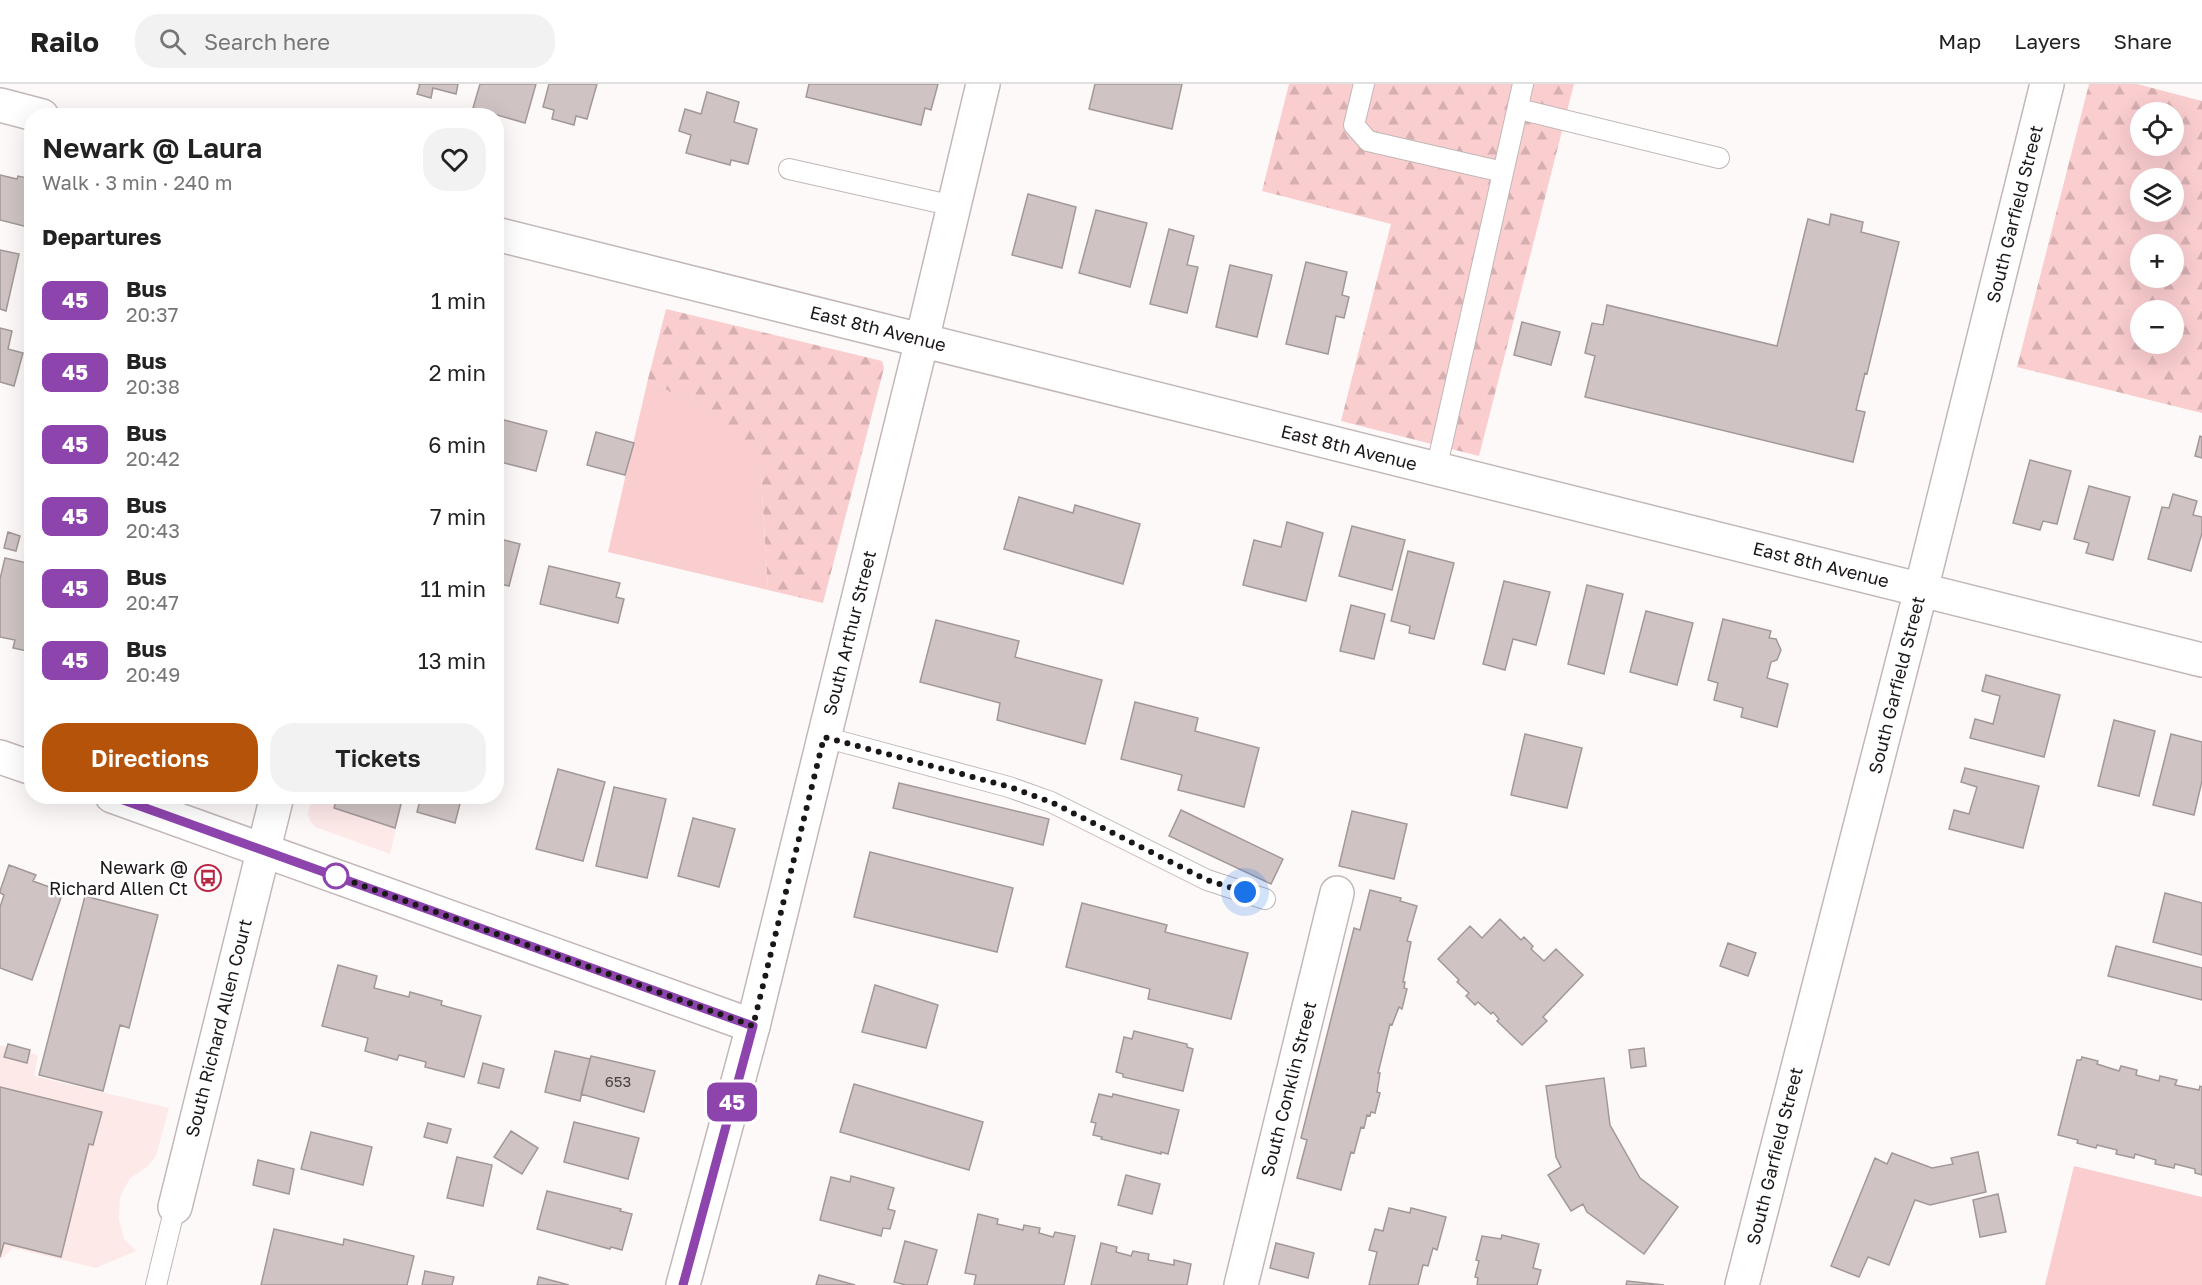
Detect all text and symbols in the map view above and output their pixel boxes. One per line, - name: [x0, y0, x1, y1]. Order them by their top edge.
- search box: [135, 14, 555, 68]
- text: Railo: [30, 25, 99, 58]
- icon: search: [156, 25, 189, 58]
- text: Search here: [204, 28, 330, 55]
- text: Map: [1938, 28, 1981, 54]
- text: Layers: [2014, 28, 2081, 54]
- text: Share: [2114, 28, 2172, 54]
- map controls: [2130, 102, 2184, 354]
- button: locate: [2130, 102, 2184, 156]
- street label: South Garfield Street: [1981, 123, 2047, 305]
- button: heart: [423, 128, 486, 191]
- text: Newark @ Laura: [42, 131, 262, 164]
- button: layers: [2130, 168, 2184, 222]
- text: Walk · 3 min · 240 m: [42, 170, 232, 194]
- text: Departures: [42, 223, 161, 250]
- button: +: [2130, 234, 2184, 288]
- text: Bus: [126, 275, 167, 302]
- text: 45: [62, 287, 88, 313]
- text: 1 min: [431, 287, 486, 314]
- street label: East 8th Avenue: [808, 300, 949, 356]
- button: −: [2130, 300, 2184, 354]
- text: 20:37: [126, 302, 178, 326]
- text: Bus: [126, 347, 167, 374]
- text: 45: [62, 359, 88, 385]
- text: 2 min: [429, 359, 486, 386]
- text: 20:38: [126, 374, 180, 398]
- text: Bus: [126, 419, 167, 446]
- street label: East 8th Avenue: [1279, 419, 1420, 475]
- text: 45: [62, 431, 88, 457]
- text: 6 min: [428, 431, 486, 458]
- text: 20:42: [126, 446, 180, 470]
- text: Bus: [126, 491, 167, 518]
- text: 45: [62, 503, 88, 529]
- text: 7 min: [430, 503, 486, 530]
- text: 20:43: [126, 518, 180, 542]
- street label: East 8th Avenue: [1751, 536, 1892, 592]
- street label: South Arthur Street: [818, 548, 880, 718]
- text: Bus: [126, 563, 167, 590]
- text: 45: [62, 575, 88, 601]
- text: 11 min: [420, 575, 486, 602]
- text: 20:47: [126, 590, 179, 614]
- street label: South Garfield Street: [1863, 594, 1929, 776]
- text: Bus: [126, 635, 167, 662]
- text: 45: [62, 647, 88, 673]
- text: 13 min: [418, 647, 486, 674]
- text: 20:49: [126, 662, 180, 686]
- button: Directions: [42, 723, 258, 792]
- button: Tickets: [270, 723, 486, 792]
- place label: Newark @ Richard Allen Ct: [49, 856, 188, 899]
- bus stop icon: Newark @ Richard Allen Ct: [193, 863, 223, 893]
- unlabelled marker: [323, 863, 349, 889]
- your location: [1230, 877, 1260, 907]
- street label: South Richard Allen Court: [180, 916, 256, 1139]
- street label: South Conklin Street: [1256, 999, 1320, 1179]
- street label: South Garfield Street: [1741, 1065, 1807, 1247]
- house number: 653: [605, 1072, 631, 1090]
- line badge: 45: [705, 1082, 759, 1122]
- text: 45: [719, 1089, 745, 1115]

